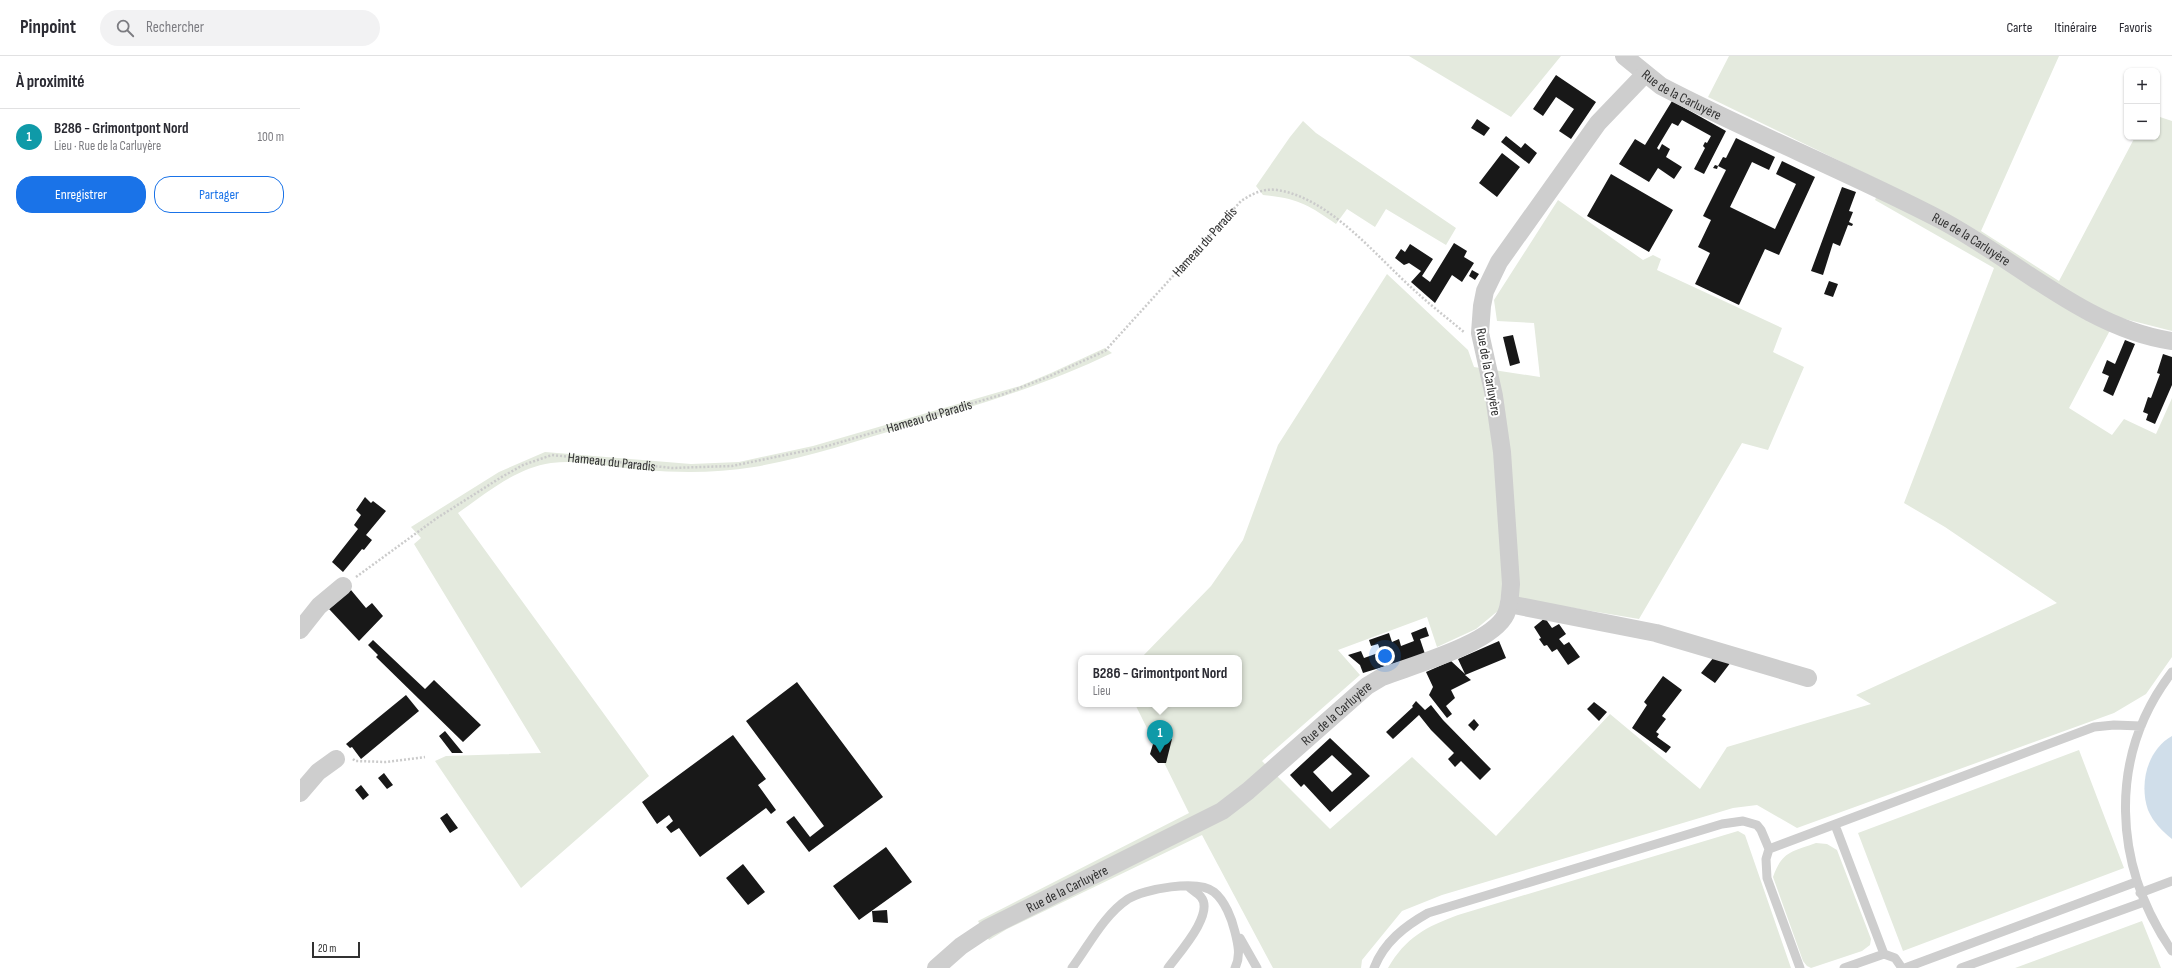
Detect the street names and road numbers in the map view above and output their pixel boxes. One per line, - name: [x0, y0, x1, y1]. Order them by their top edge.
- street label: Rue de la Carluyère: [1638, 66, 1724, 124]
- street label: Hameau du Paradis: [1169, 203, 1241, 280]
- street label: Rue de la Carluyère: [1929, 209, 2014, 270]
- street label: Rue de la Carluyère: [1472, 327, 1505, 417]
- street label: Hameau du Paradis: [884, 396, 974, 437]
- street label: Hameau du Paradis: [567, 449, 657, 475]
- street label: Rue de la Carluyère: [1298, 677, 1375, 749]
- street label: Rue de la Carluyère: [1024, 861, 1111, 916]

